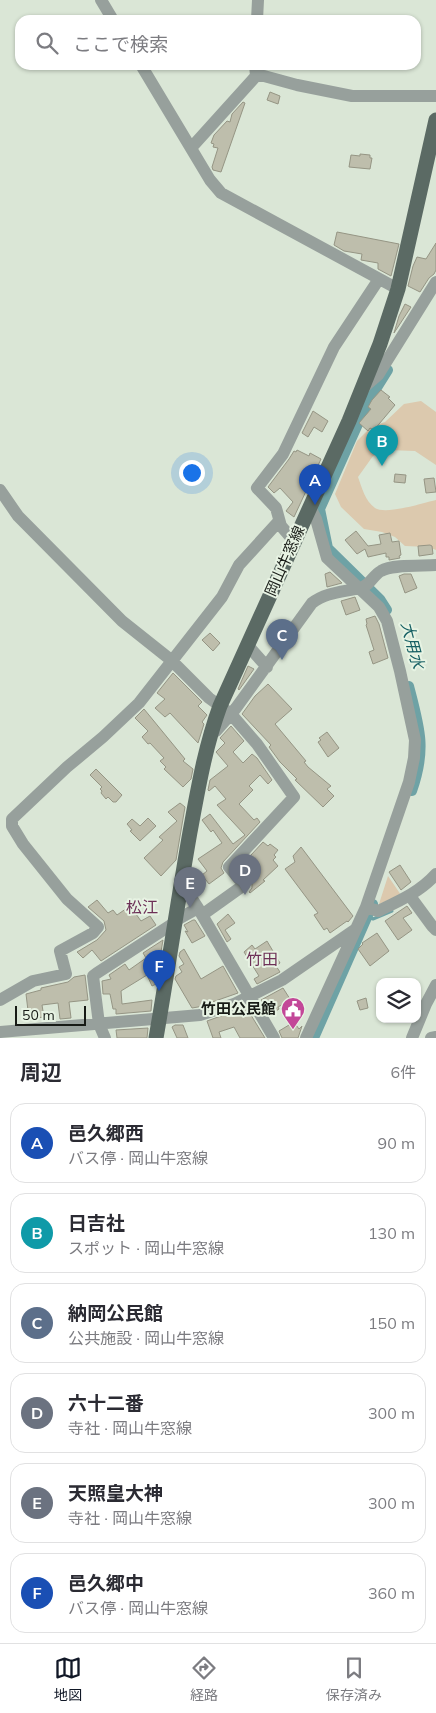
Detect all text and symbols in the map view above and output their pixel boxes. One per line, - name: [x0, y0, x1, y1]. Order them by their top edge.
- search box: [15, 15, 421, 70]
- icon: search: [33, 29, 61, 57]
- text: ここで検索: [73, 32, 168, 56]
- pin: B: [366, 425, 398, 466]
- your location: [179, 460, 205, 486]
- pin: A: [299, 464, 331, 505]
- street label: 岡山牛窓線: [261, 523, 308, 599]
- pin: C: [266, 619, 298, 660]
- water label: 大用水: [397, 619, 429, 673]
- pin: D: [229, 854, 261, 895]
- pin: E: [174, 867, 206, 908]
- district label: 松江: [126, 897, 158, 917]
- district label: 竹田: [246, 949, 278, 969]
- pin: F: [143, 950, 175, 991]
- map controls: [376, 978, 421, 1023]
- button: layers: [376, 978, 421, 1023]
- public building icon: 竹田公民館: [280, 996, 306, 1030]
- place label: 竹田公民館: [201, 999, 276, 1018]
- scale bar: [15, 1003, 86, 1026]
- text: 50 m: [22, 1006, 55, 1024]
- text: 周辺: [20, 1059, 62, 1085]
- text: 6件: [390, 1062, 416, 1082]
- text: 邑久郷西: [68, 1121, 144, 1145]
- text: A: [31, 1133, 43, 1153]
- text: 90 m: [378, 1133, 415, 1153]
- text: バス停 · 岡山牛窓線: [68, 1148, 208, 1168]
- text: 日吉社: [68, 1211, 125, 1235]
- text: B: [31, 1223, 43, 1243]
- text: 130 m: [368, 1223, 415, 1243]
- text: スポット · 岡山牛窓線: [68, 1238, 224, 1258]
- text: 納岡公民館: [68, 1301, 163, 1325]
- text: C: [32, 1313, 42, 1333]
- text: 150 m: [368, 1313, 415, 1333]
- text: 公共施設 · 岡山牛窓線: [68, 1328, 224, 1348]
- text: 六十二番: [68, 1391, 144, 1415]
- text: D: [31, 1403, 43, 1423]
- text: 300 m: [368, 1403, 415, 1423]
- text: 寺社 · 岡山牛窓線: [68, 1418, 192, 1438]
- text: 天照皇大神: [68, 1481, 163, 1505]
- text: E: [32, 1493, 42, 1513]
- text: 300 m: [368, 1493, 415, 1513]
- text: 寺社 · 岡山牛窓線: [68, 1508, 192, 1528]
- text: 邑久郷中: [68, 1571, 144, 1595]
- text: F: [32, 1583, 42, 1603]
- text: 360 m: [368, 1583, 415, 1603]
- text: バス停 · 岡山牛窓線: [68, 1598, 208, 1618]
- tab: 地図: [54, 1654, 82, 1704]
- tab: 経路: [190, 1654, 218, 1704]
- tab: 保存済み: [326, 1654, 382, 1704]

